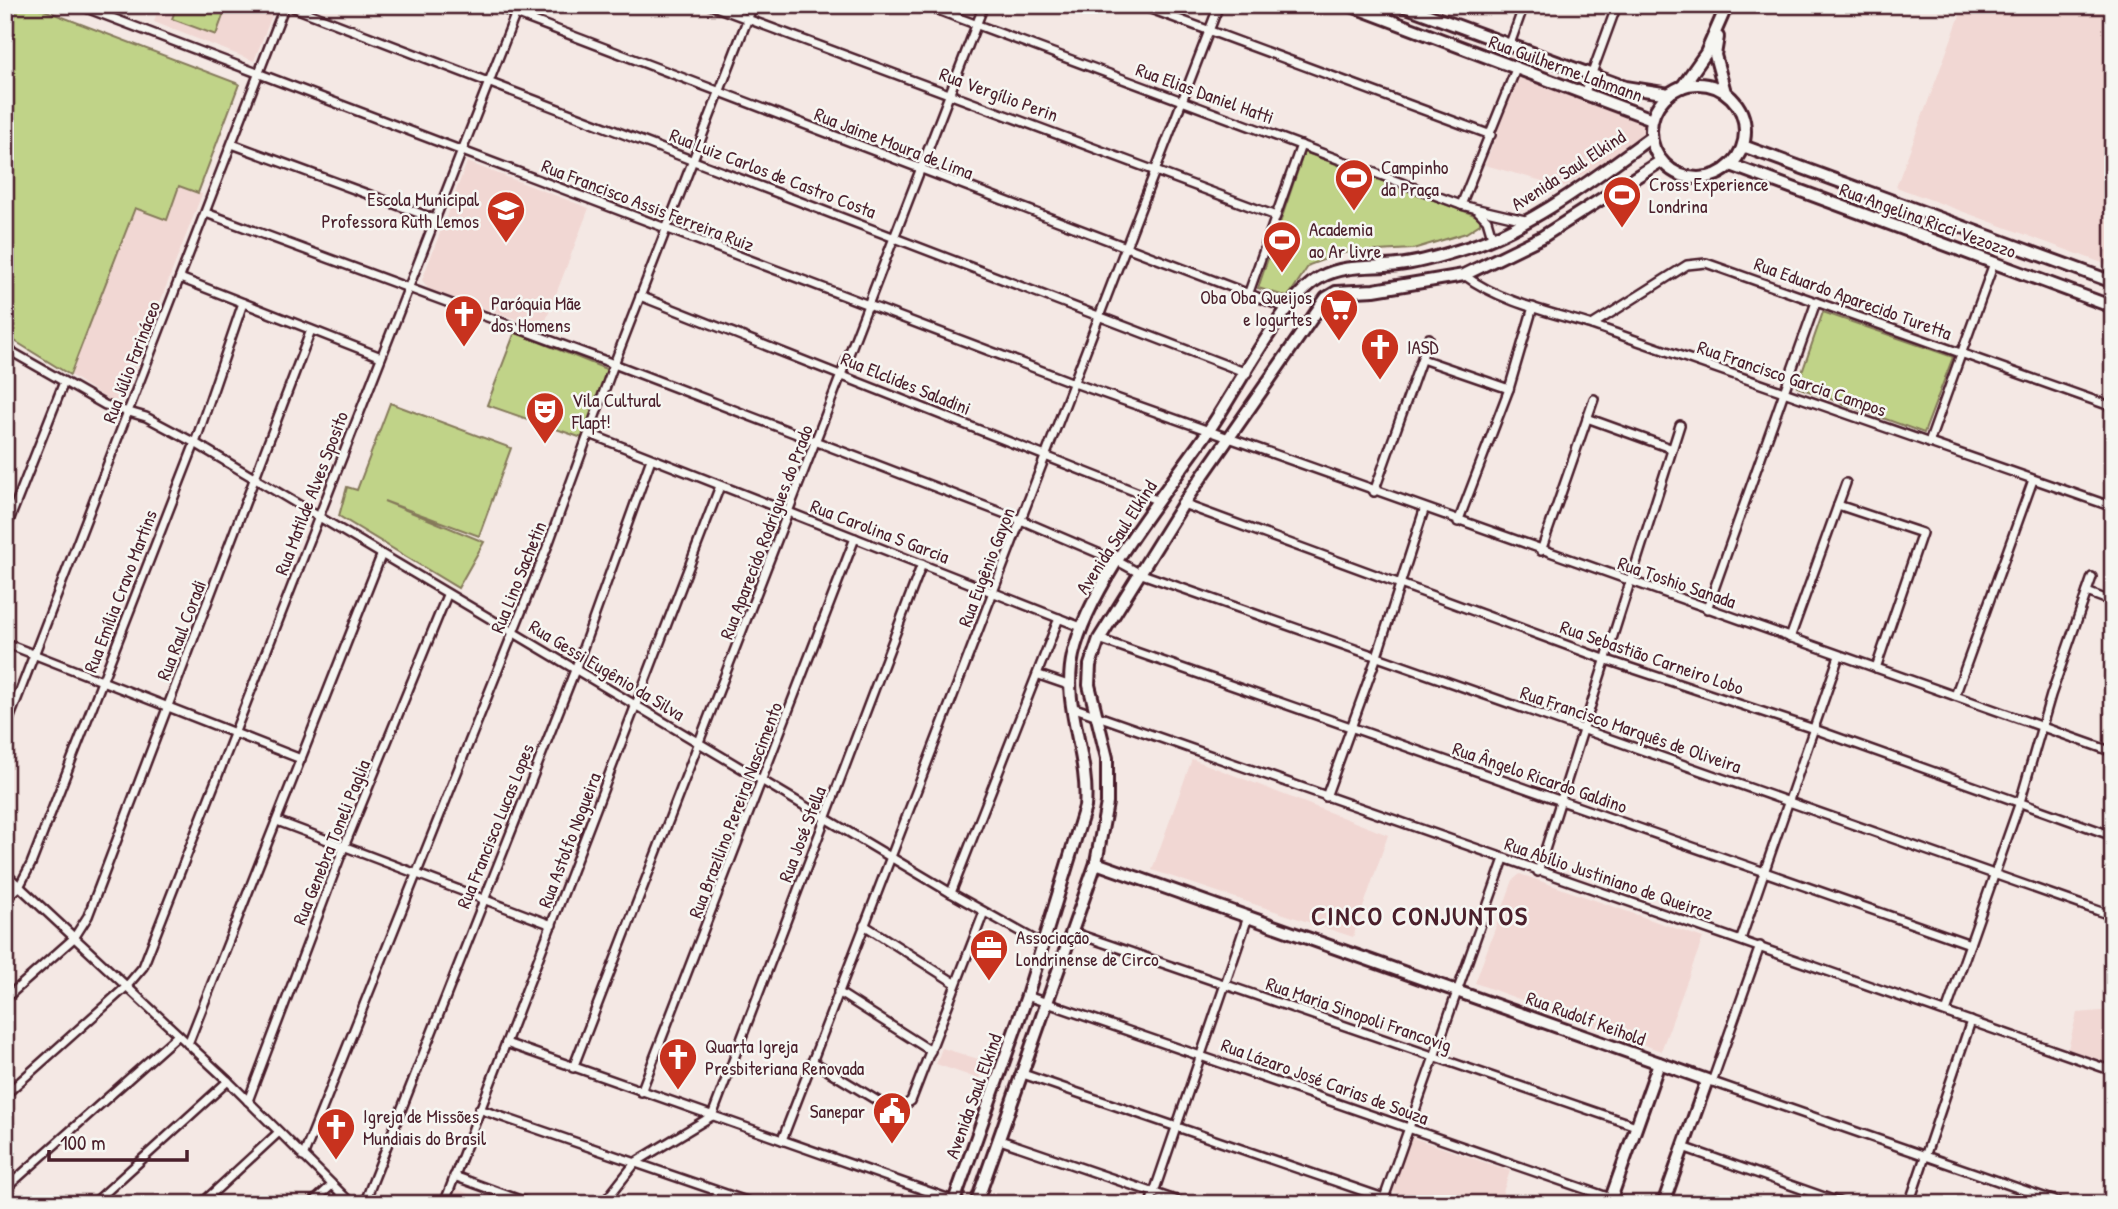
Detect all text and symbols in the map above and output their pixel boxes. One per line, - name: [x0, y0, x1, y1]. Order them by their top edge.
- street label: Rua Guilherme Lahmann: [1486, 28, 1646, 108]
- street label: Rua Elias Daniel Hatti: [1132, 56, 1278, 130]
- street label: Rua Vergílio Perin: [936, 60, 1062, 128]
- street label: Rua Jaime Moura de Lima: [811, 101, 978, 185]
- street label: Rua Luiz Carlos de Castro Costa: [666, 122, 880, 225]
- street label: Avenida Saul Elkind: [1506, 123, 1631, 217]
- street label: Rua Francisco Assis Ferreira Ruiz: [538, 152, 758, 258]
- place label: Campinho da Praça: [1381, 154, 1449, 202]
- sports icon: Campinho da Praça: [1333, 157, 1375, 212]
- place label: Cross Experience Londrina: [1649, 171, 1769, 219]
- sports icon: Cross Experience Londrina: [1601, 174, 1643, 229]
- street label: Rua Angelina Ricci Vezozzo: [1836, 176, 2020, 264]
- place label: Escola Municipal Professora Ruth Lemos: [321, 186, 480, 234]
- school or university icon: Escola Municipal Professora Ruth Lemos: [485, 189, 527, 244]
- place label: Academia ao Ar livre: [1309, 216, 1382, 264]
- sports icon: Academia ao Ar livre: [1261, 219, 1303, 274]
- street label: Rua Eduardo Aparecido Turetta: [1751, 250, 1956, 346]
- place label: Oba Oba Queijos e Iogurtes: [1200, 284, 1312, 332]
- supermarket icon: Oba Oba Queijos e Iogurtes: [1318, 287, 1360, 342]
- place label: Paróquia Mãe dos Homens: [491, 290, 582, 338]
- church icon: Paróquia Mãe dos Homens: [443, 293, 485, 348]
- street label: Rua Júlio Farináceo: [96, 297, 166, 427]
- church icon: IASD: [1359, 326, 1401, 381]
- street label: Rua Francisco Garcia Campos: [1694, 333, 1890, 423]
- place label: IASD: [1407, 334, 1438, 360]
- street label: Rua Elclides Saladini: [837, 345, 975, 421]
- place label: Vila Cultural Flapt!: [571, 387, 662, 435]
- theatre icon: Vila Cultural Flapt!: [524, 390, 566, 445]
- street label: Rua Matilde Alves Sposito: [268, 407, 354, 579]
- street label: Rua Aparecido Rodrigues do Prado: [713, 421, 819, 643]
- street label: Avenida Saul Elkind: [1069, 474, 1163, 599]
- street label: Rua Carolina S Garcia: [807, 493, 954, 570]
- street label: Rua Eugênio Gayon: [951, 504, 1021, 630]
- street label: Rua Emília Cravo Martins: [77, 506, 163, 676]
- street label: Rua Lino Sachetin: [484, 517, 552, 637]
- street label: Rua Toshio Sanada: [1615, 550, 1740, 615]
- street label: Rua Raul Coradi: [150, 576, 212, 684]
- street label: Rua Gessi Eugênio da Silva: [524, 613, 690, 727]
- street label: Rua Sebastião Carneiro Lobo: [1557, 613, 1747, 701]
- street label: Rua Francisco Marquês de Oliveira: [1517, 679, 1745, 779]
- street label: Rua Brazilino Pereira Nascimento: [682, 698, 788, 922]
- street label: Rua Ângelo Ricardo Galdino: [1449, 735, 1631, 819]
- street label: Rua Francisco Lucas Lopes: [450, 740, 540, 912]
- street label: Rua Genebra Toneli Paglia: [286, 755, 376, 928]
- street label: Rua Astolfo Nogueira: [531, 768, 607, 911]
- street label: Rua José Stella: [772, 782, 832, 886]
- street label: Rua Abílio Justiniano de Queiroz: [1501, 830, 1717, 926]
- district label: CINCO CONJUNTOS: [1311, 898, 1529, 933]
- place label: Associação Londrinense de Circo: [1016, 924, 1159, 972]
- office icon: Associação Londrinense de Circo: [968, 927, 1010, 982]
- street label: Rua Maria Sinopoli Francovig: [1263, 970, 1455, 1058]
- street label: Rua Rudolf Keihold: [1523, 984, 1650, 1052]
- street label: Avenida Saul Elkind: [938, 1029, 1008, 1162]
- street label: Rua Lázaro José Carias de Souza: [1218, 1031, 1433, 1131]
- place label: Quarta Igreja Presbiteriana Renovada: [705, 1033, 865, 1081]
- church icon: Quarta Igreja Presbiteriana Renovada: [657, 1036, 699, 1091]
- public building icon: Sanepar: [871, 1090, 913, 1145]
- place label: Sanepar: [810, 1098, 866, 1124]
- place label: Igreja de Missões Mundiais do Brasil: [363, 1103, 487, 1151]
- church icon: Igreja de Missões Mundiais do Brasil: [315, 1106, 357, 1161]
- scale bar: [49, 1118, 187, 1162]
- text: 100 m: [60, 1128, 106, 1157]

